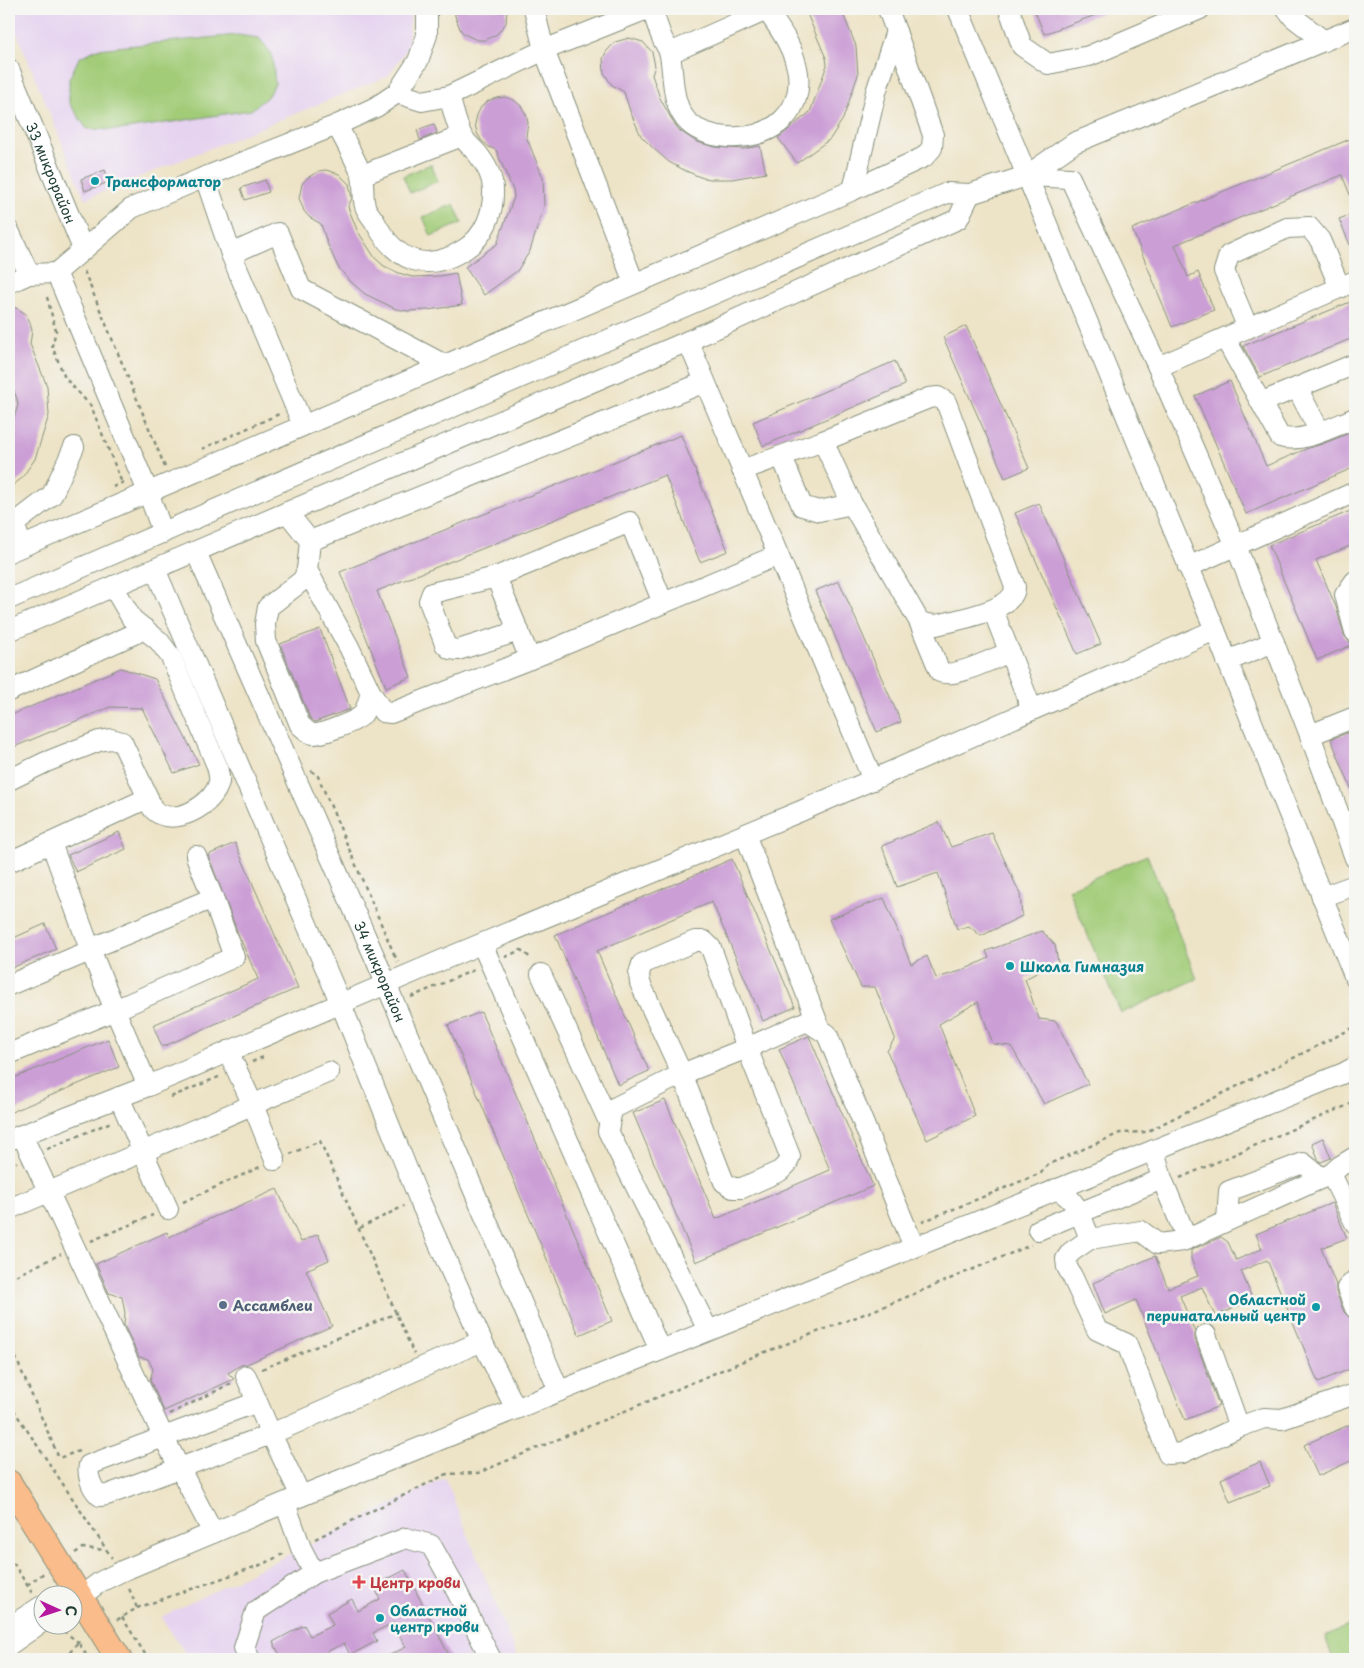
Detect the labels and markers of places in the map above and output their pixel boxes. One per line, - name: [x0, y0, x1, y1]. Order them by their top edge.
- place label: Трансформатор: [105, 171, 222, 192]
- marker: Трансформатор: [89, 175, 101, 187]
- place label: Школа Гимназия: [1020, 956, 1144, 977]
- marker: Школа Гимназия: [1004, 960, 1016, 972]
- place label: Областной перинатальный центр: [1146, 1289, 1306, 1326]
- place label: Ассамблеи: [233, 1295, 313, 1316]
- marker: Ассамблеи: [217, 1299, 229, 1311]
- marker: Областной перинатальный центр: [1310, 1301, 1322, 1313]
- place label: Центр крови: [370, 1572, 461, 1593]
- marker: Центр крови: [352, 1575, 366, 1589]
- place label: Областной центр крови: [390, 1600, 479, 1637]
- marker: Областной центр крови: [374, 1612, 386, 1624]

